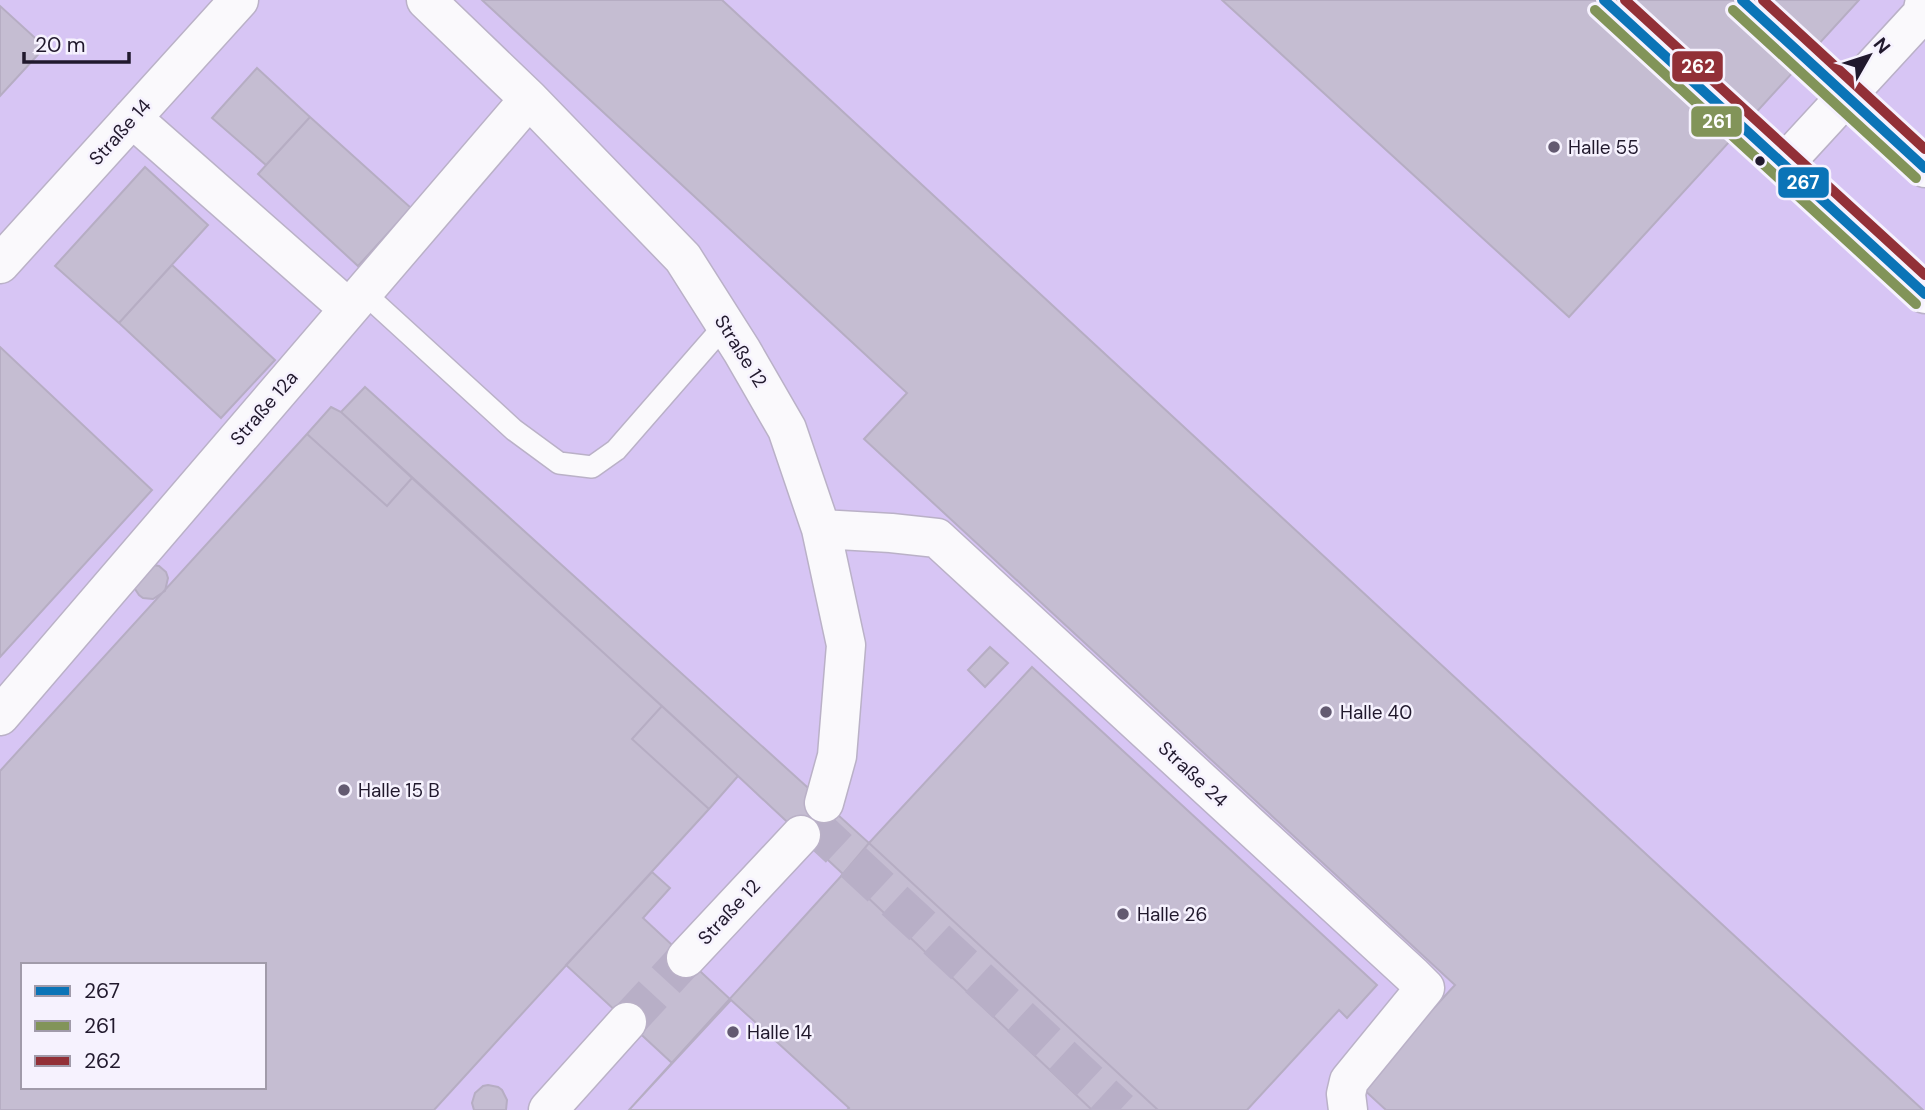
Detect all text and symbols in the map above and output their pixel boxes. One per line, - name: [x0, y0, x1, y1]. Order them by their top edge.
- scale bar: [24, 21, 130, 65]
- north arrow: [1834, 21, 1904, 91]
- text: 20 m: [35, 31, 86, 59]
- text: N: [1868, 32, 1896, 59]
- line badge: 262: [1671, 50, 1724, 83]
- text: 262: [1681, 54, 1715, 79]
- street label: Straße 14: [83, 93, 157, 171]
- line badge: 261: [1690, 105, 1743, 138]
- text: 261: [1702, 109, 1732, 134]
- place label: Halle 55: [1568, 135, 1639, 160]
- marker: Halle 55: [1546, 139, 1562, 155]
- unlabelled marker: [1753, 154, 1767, 168]
- line badge: 267: [1777, 166, 1830, 199]
- text: 267: [1786, 170, 1820, 195]
- street label: Straße 12: [709, 310, 773, 392]
- street label: Straße 12a: [225, 365, 303, 451]
- place label: Halle 40: [1340, 700, 1412, 725]
- marker: Halle 40: [1318, 704, 1334, 720]
- street label: Straße 24: [1153, 735, 1233, 813]
- place label: Halle 15 B: [358, 778, 440, 803]
- marker: Halle 15 B: [336, 782, 352, 798]
- street label: Straße 12: [692, 874, 766, 950]
- place label: Halle 26: [1137, 902, 1207, 927]
- marker: Halle 26: [1115, 906, 1131, 922]
- legend: [21, 963, 266, 1089]
- text: 267: [84, 977, 120, 1005]
- text: 261: [84, 1012, 116, 1040]
- place label: Halle 14: [747, 1020, 812, 1045]
- marker: Halle 14: [725, 1024, 741, 1040]
- text: 262: [84, 1047, 121, 1075]

